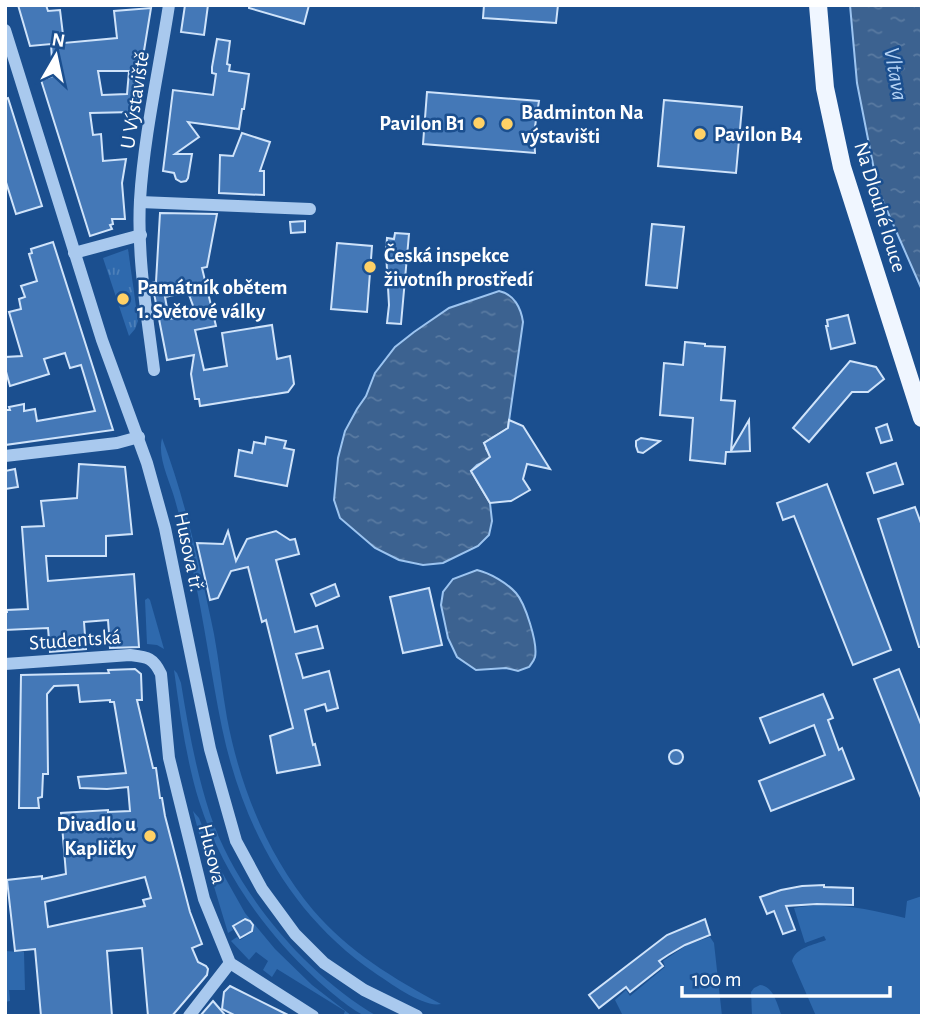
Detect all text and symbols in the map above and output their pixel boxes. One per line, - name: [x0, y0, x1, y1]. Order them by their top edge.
- north arrow: [21, 21, 91, 91]
- text: N: [50, 30, 66, 51]
- water label: Vltava: [879, 45, 911, 103]
- street label: U Výstaviště: [117, 50, 153, 150]
- place label: Badminton Na výstavišti: [521, 102, 644, 147]
- place label: Pavilon B1: [379, 113, 465, 134]
- marker: Pavilon B1: [471, 115, 487, 131]
- marker: Badminton Na výstavišti: [499, 116, 515, 132]
- place label: Pavilon B4: [714, 124, 803, 145]
- marker: Pavilon B4: [692, 126, 708, 142]
- street label: Na Dlouhé louce: [850, 139, 910, 275]
- place label: Česká inspekce životníh prostředí: [384, 243, 534, 290]
- marker: Česká inspekce životníh prostředí: [362, 259, 378, 275]
- place label: Památník obětem 1. Světové války: [137, 277, 288, 322]
- marker: Památník obětem 1. Světové války: [115, 291, 131, 307]
- street label: Husova tř.: [170, 510, 208, 594]
- street label: Studentská: [28, 626, 122, 654]
- place label: Divadlo u Kapličky: [57, 814, 137, 859]
- street label: Husova: [194, 822, 230, 886]
- marker: Divadlo u Kapličky: [142, 828, 158, 844]
- scale bar: [682, 954, 890, 998]
- text: 100 m: [692, 969, 742, 990]

